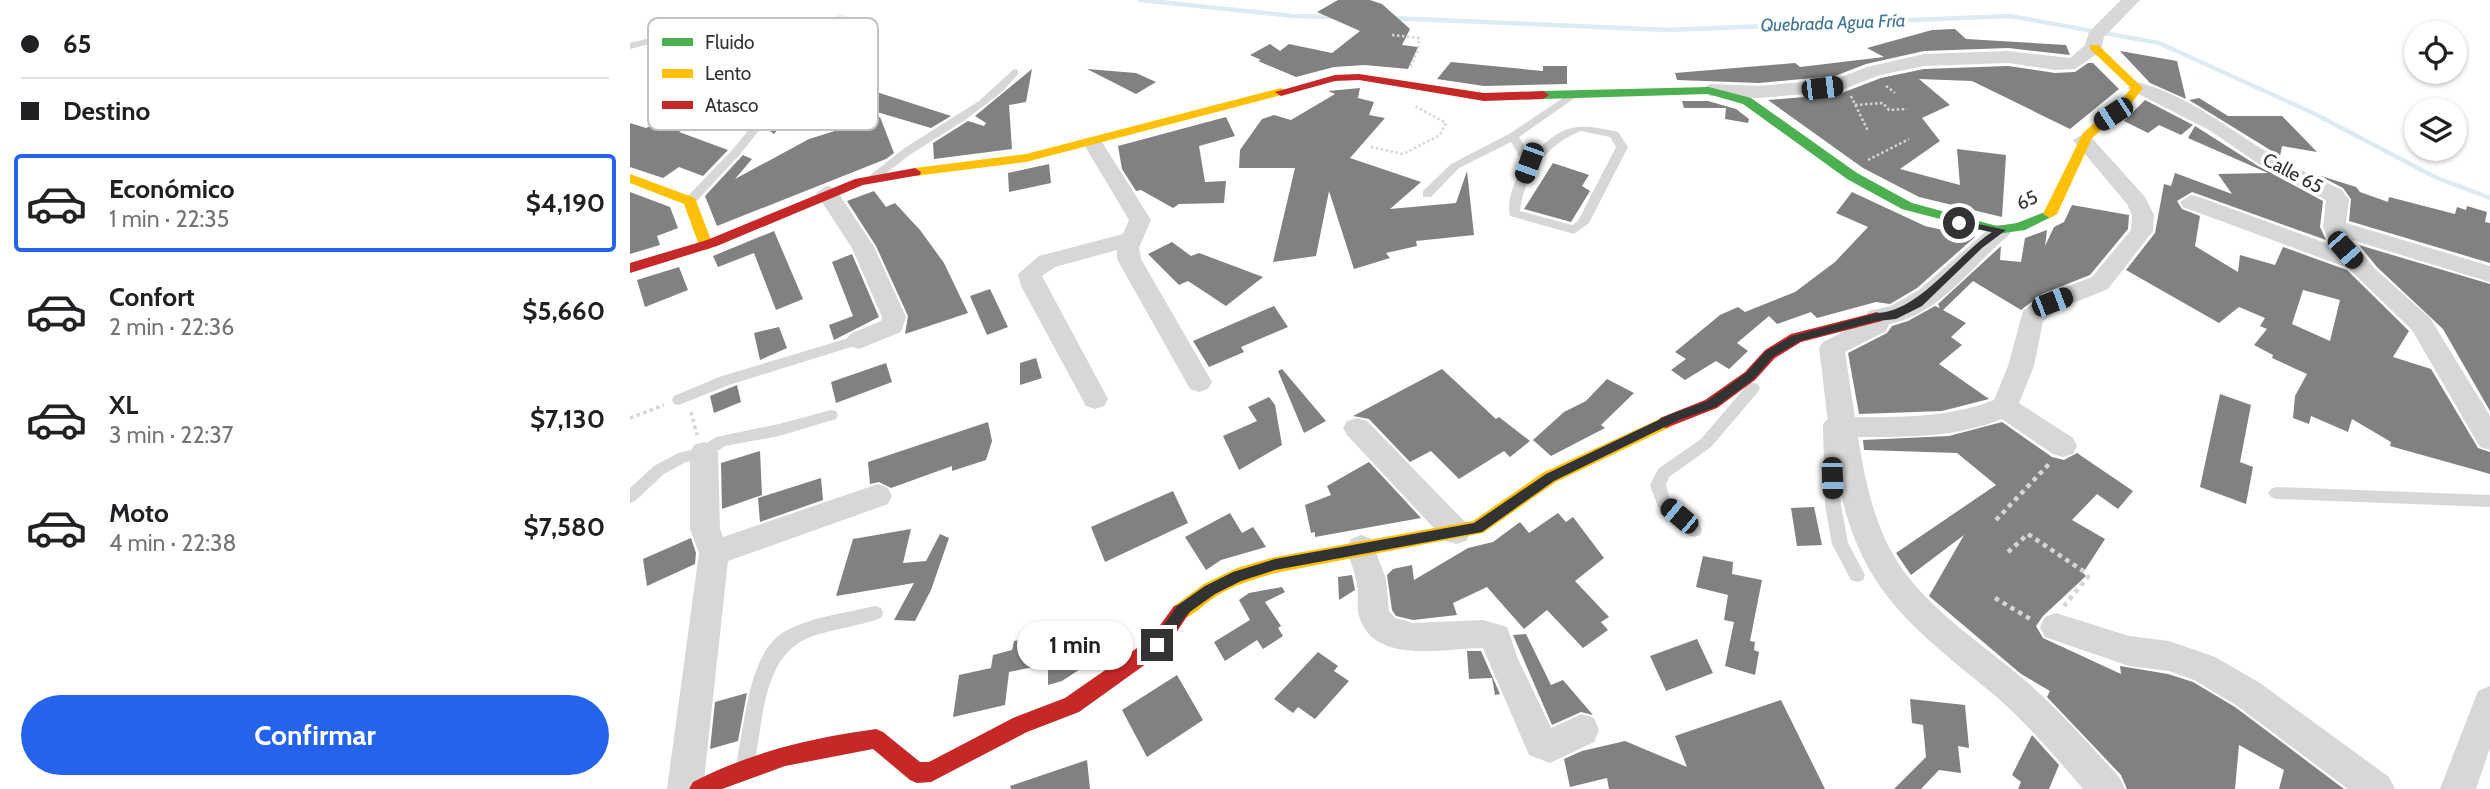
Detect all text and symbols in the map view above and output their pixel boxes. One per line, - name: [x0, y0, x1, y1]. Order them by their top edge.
- water label: Quebrada Agua Fría: [1760, 9, 1906, 37]
- legend: [648, 18, 878, 130]
- map controls: [2404, 21, 2467, 161]
- button: locate: [2404, 21, 2467, 84]
- text: 65: [63, 28, 92, 60]
- text: Fluido: [705, 31, 754, 54]
- text: Lento: [705, 62, 751, 85]
- car: [1800, 75, 1845, 101]
- text: Atasco: [705, 94, 759, 117]
- car: [2090, 94, 2137, 134]
- text: Destino: [63, 95, 150, 127]
- button: layers: [2404, 98, 2467, 161]
- car: [1512, 140, 1547, 186]
- street label: Calle 65: [2259, 148, 2327, 198]
- icon: car: [25, 172, 88, 235]
- text: Económico: [109, 173, 235, 205]
- street label: 65: [2012, 185, 2042, 215]
- text: $4,190: [526, 187, 605, 219]
- text: 1 min · 22:35: [109, 205, 229, 233]
- route start: [1943, 207, 1975, 239]
- car: [2324, 227, 2367, 273]
- icon: car: [25, 280, 88, 343]
- text: Confort: [109, 281, 195, 313]
- car: [2029, 285, 2076, 319]
- text: $5,660: [522, 295, 605, 327]
- text: 2 min · 22:36: [109, 313, 234, 341]
- icon: car: [25, 388, 88, 451]
- text: XL: [109, 389, 138, 421]
- text: $7,130: [530, 403, 605, 435]
- text: 3 min · 22:37: [109, 421, 233, 449]
- car: [1821, 457, 1844, 499]
- car: [1657, 494, 1702, 538]
- icon: car: [25, 496, 88, 559]
- text: Moto: [109, 497, 169, 529]
- text: $7,580: [524, 511, 605, 543]
- text: 4 min · 22:38: [109, 529, 236, 557]
- callout: 1 min: [1017, 620, 1133, 670]
- route end: [1141, 629, 1173, 661]
- text: 1 min: [1049, 631, 1101, 659]
- button: Confirmar: [21, 695, 609, 775]

